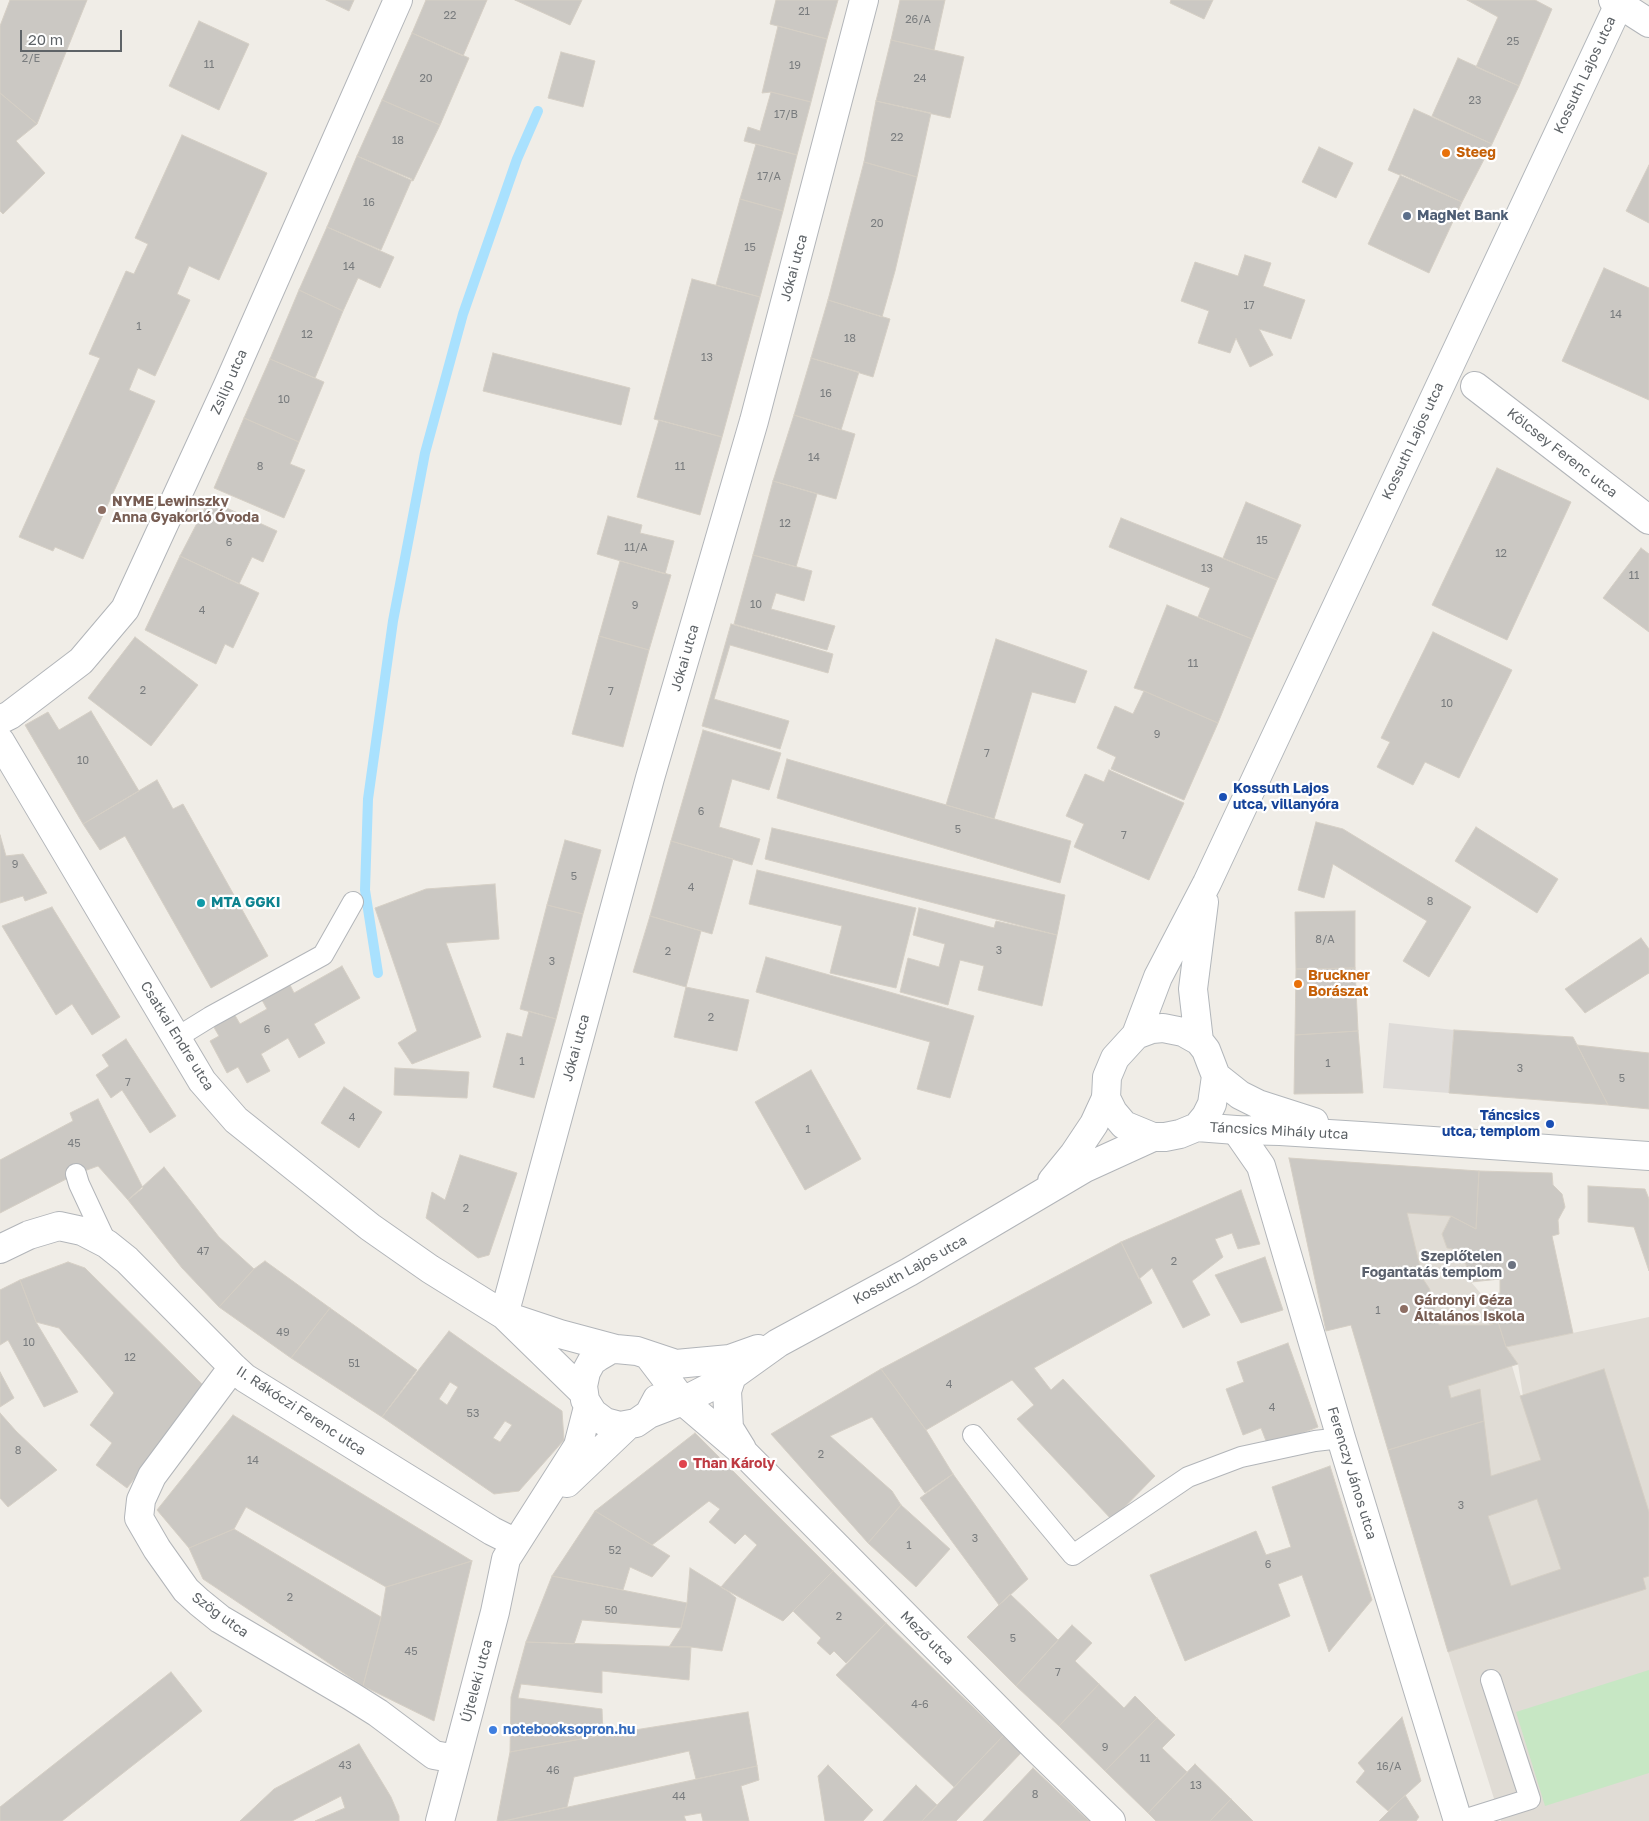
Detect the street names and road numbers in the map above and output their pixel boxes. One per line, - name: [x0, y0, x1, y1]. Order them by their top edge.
- street label: Kossuth Lajos utca: [1550, 14, 1620, 136]
- street label: Jókai utca: [777, 233, 811, 303]
- street label: Zsilip utca: [207, 347, 251, 417]
- street label: Kossuth Lajos utca: [1378, 380, 1448, 502]
- street label: Kölcsey Ferenc utca: [1503, 405, 1621, 501]
- street label: Jókai utca: [667, 623, 703, 693]
- street label: Csatkai Endre utca: [137, 978, 217, 1094]
- street label: Jókai utca: [559, 1013, 593, 1083]
- street label: Táncsics Mihály utca: [1209, 1119, 1349, 1143]
- street label: Kossuth Lajos utca: [850, 1232, 970, 1308]
- street label: II. Rákóczi Ferenc utca: [233, 1363, 369, 1459]
- street label: Ferenczy János utca: [1324, 1405, 1380, 1541]
- street label: Szög utca: [188, 1589, 252, 1641]
- street label: Mező utca: [897, 1608, 957, 1668]
- street label: Újteleki utca: [458, 1638, 496, 1724]

